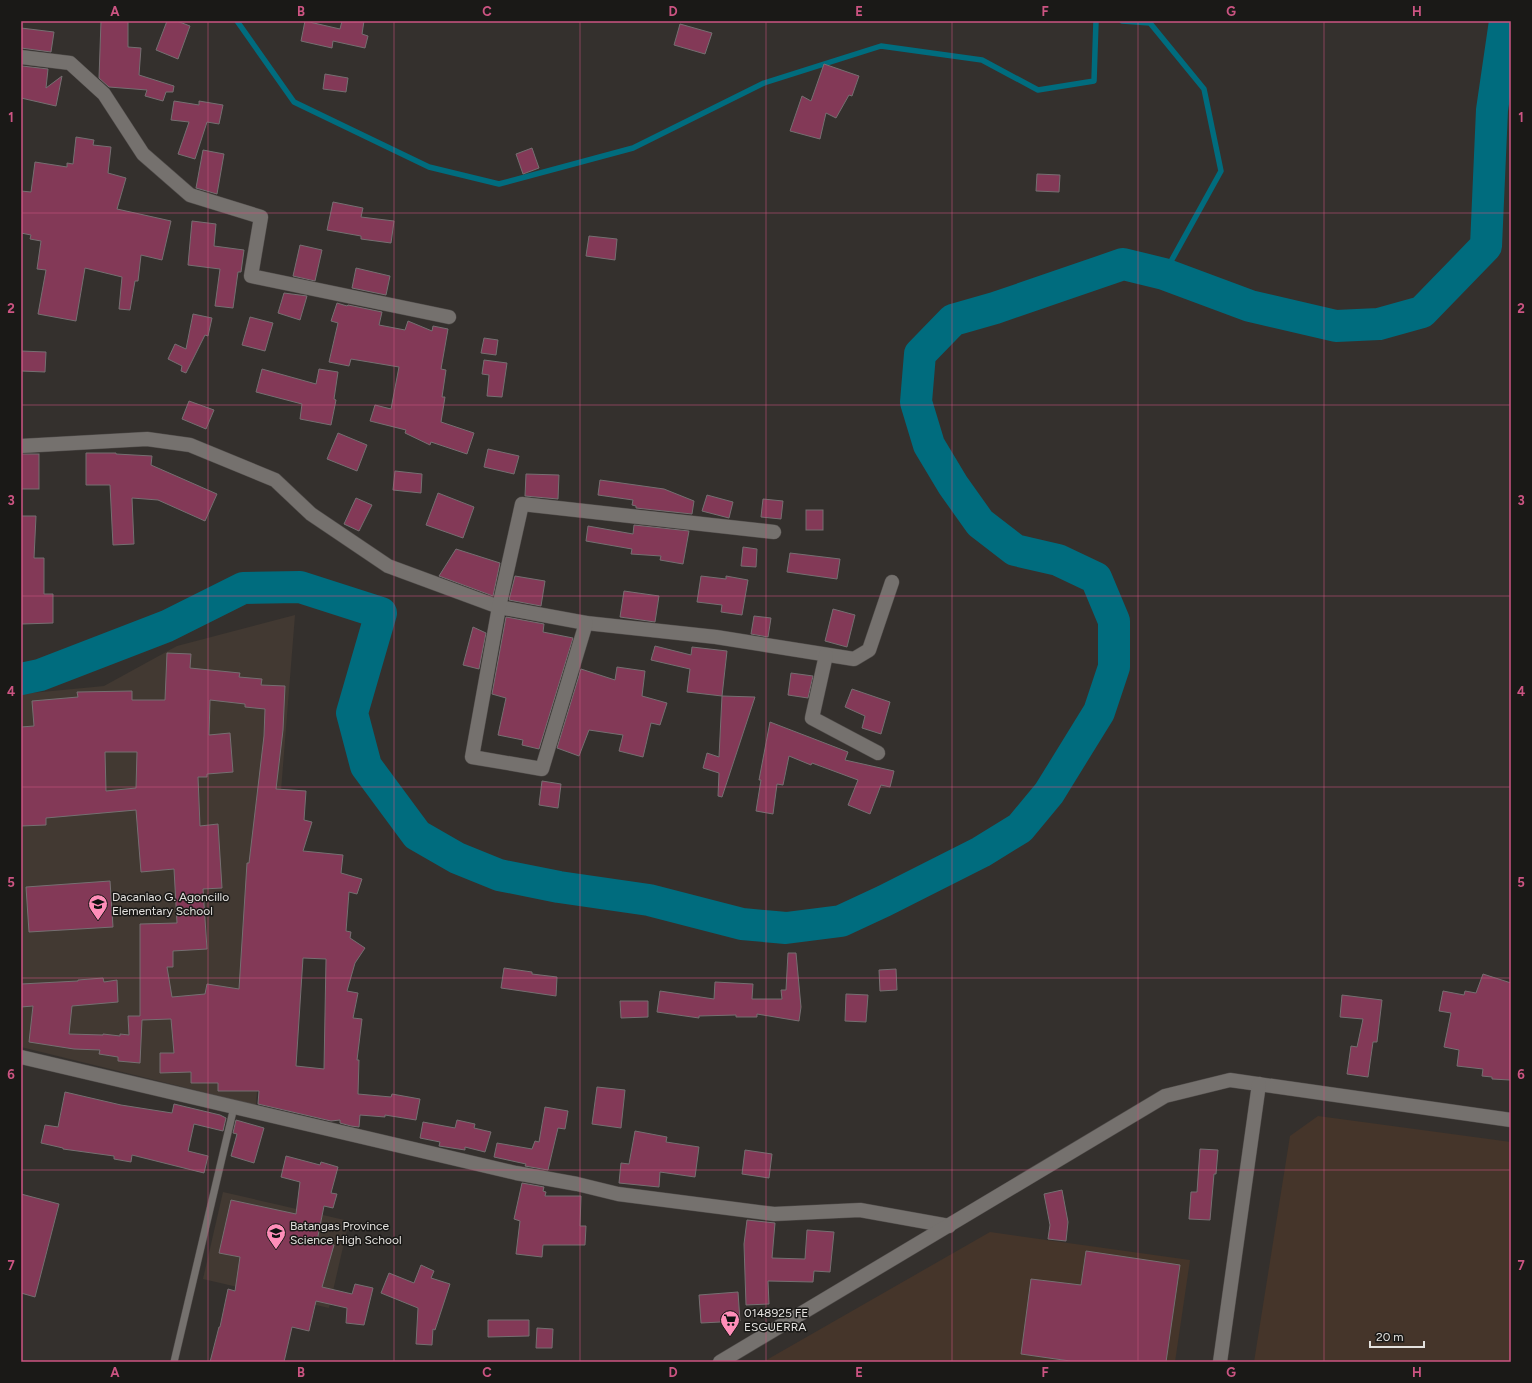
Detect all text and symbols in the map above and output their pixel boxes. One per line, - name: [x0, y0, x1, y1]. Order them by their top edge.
- text: A: [110, 4, 120, 19]
- text: B: [297, 4, 305, 19]
- text: C: [482, 4, 492, 19]
- text: D: [668, 4, 678, 19]
- text: E: [855, 4, 863, 19]
- text: F: [1041, 4, 1049, 19]
- text: G: [1226, 4, 1236, 19]
- text: H: [1412, 4, 1422, 19]
- text: 1: [8, 110, 14, 125]
- text: 1: [1518, 110, 1524, 125]
- text: 2: [7, 301, 15, 316]
- text: 2: [1517, 301, 1525, 316]
- text: 3: [7, 493, 15, 508]
- text: 3: [1517, 493, 1525, 508]
- text: 4: [7, 684, 15, 699]
- text: 4: [1517, 684, 1525, 699]
- text: 5: [7, 875, 15, 890]
- text: 5: [1517, 875, 1525, 890]
- place label: Dacanlao G. Agoncillo Elementary School: [112, 890, 229, 918]
- school or university icon: Dacanlao G. Agoncillo Elementary School: [87, 893, 109, 921]
- text: 6: [7, 1067, 15, 1082]
- text: 6: [1517, 1067, 1525, 1082]
- place label: Batangas Province Science High School: [290, 1219, 402, 1247]
- school or university icon: Batangas Province Science High School: [265, 1222, 287, 1250]
- text: 7: [7, 1258, 15, 1273]
- text: 7: [1517, 1258, 1525, 1273]
- place label: 0148925 FE ESGUERRA: [744, 1306, 808, 1334]
- supermarket icon: 0148925 FE ESGUERRA: [719, 1309, 741, 1337]
- scale bar: [1370, 1323, 1424, 1349]
- text: 20 m: [1376, 1330, 1404, 1344]
- text: A: [110, 1365, 120, 1380]
- text: B: [297, 1365, 305, 1380]
- text: C: [482, 1365, 492, 1380]
- text: D: [668, 1365, 678, 1380]
- text: E: [855, 1365, 863, 1380]
- text: F: [1041, 1365, 1049, 1380]
- text: G: [1226, 1365, 1236, 1380]
- text: H: [1412, 1365, 1422, 1380]

